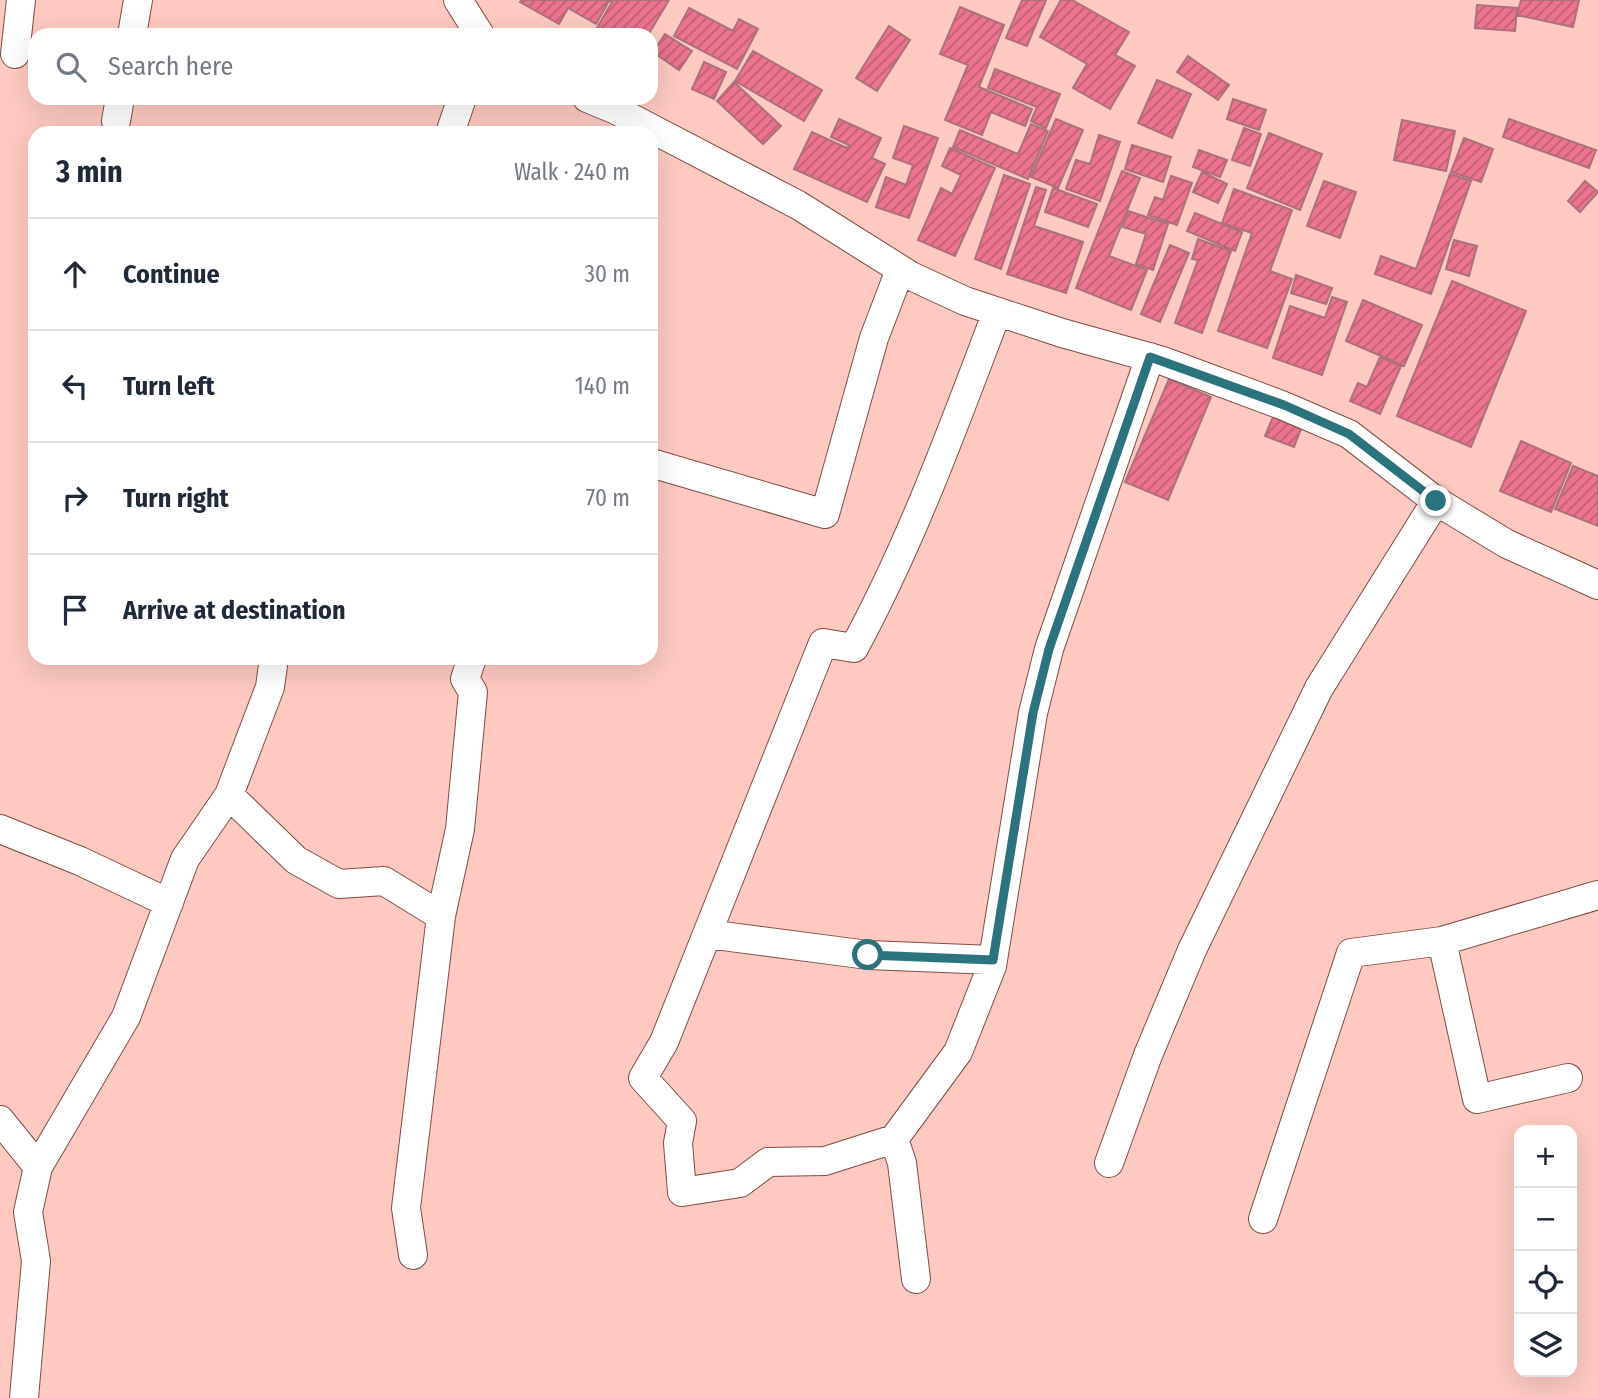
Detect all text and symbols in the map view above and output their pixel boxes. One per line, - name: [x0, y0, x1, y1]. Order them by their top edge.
- search box: [28, 28, 658, 105]
- icon: search: [52, 48, 90, 86]
- text: Search here: [108, 51, 233, 82]
- text: 3 min: [56, 154, 123, 190]
- text: Walk · 240 m: [514, 158, 630, 186]
- icon: ahead: [56, 255, 94, 293]
- text: Continue: [123, 259, 220, 290]
- text: 30 m: [585, 260, 630, 288]
- icon: left: [56, 367, 94, 405]
- text: Turn left: [123, 371, 215, 402]
- text: 140 m: [575, 372, 630, 400]
- icon: right: [56, 479, 94, 517]
- text: Turn right: [123, 483, 229, 514]
- text: 70 m: [586, 484, 630, 512]
- route end: [1420, 485, 1451, 516]
- icon: arrive: [56, 591, 94, 629]
- text: Arrive at destination: [123, 595, 346, 626]
- route start: [852, 939, 883, 970]
- map controls: [1514, 1125, 1577, 1377]
- button: +: [1514, 1125, 1577, 1188]
- button: −: [1514, 1188, 1577, 1251]
- button: locate: [1514, 1251, 1577, 1314]
- button: layers: [1514, 1314, 1577, 1377]

